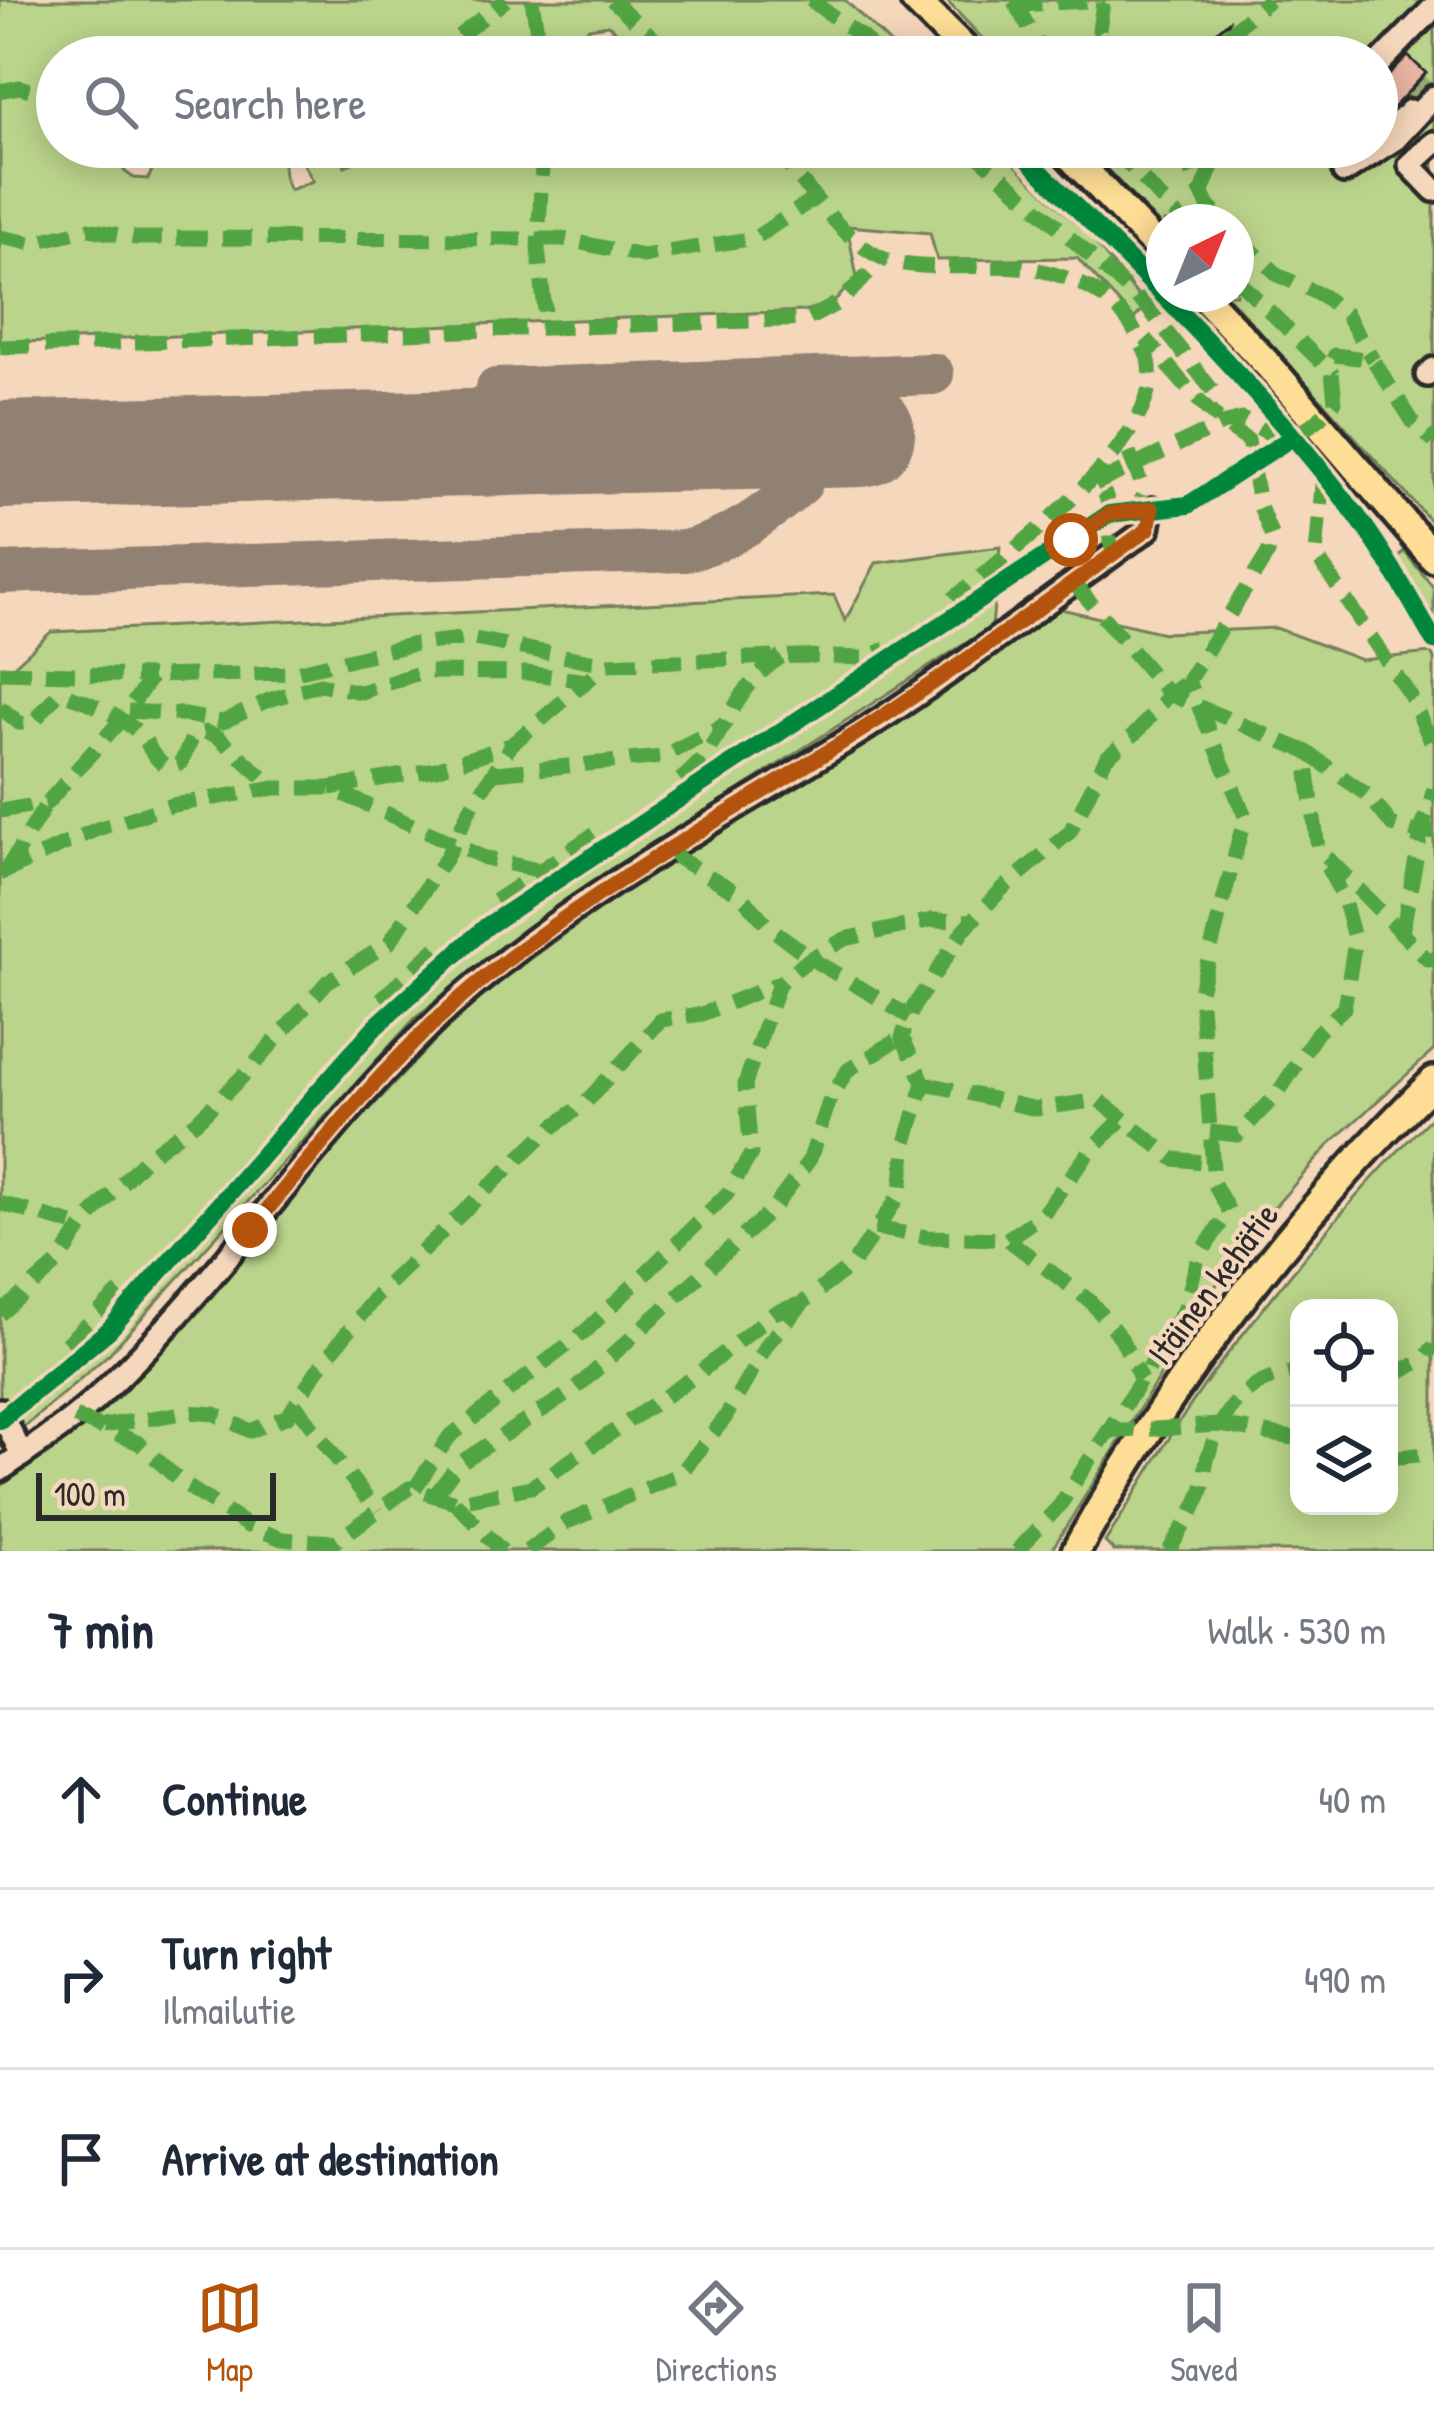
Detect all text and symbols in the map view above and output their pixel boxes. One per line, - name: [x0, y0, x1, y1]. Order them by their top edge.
- search box: [36, 36, 1398, 168]
- icon: search: [78, 69, 144, 135]
- text: Search here: [174, 72, 366, 133]
- north arrow: [1146, 204, 1254, 312]
- route start: [1044, 513, 1098, 567]
- street label: Itäinen kehätie: [1135, 1192, 1289, 1374]
- route end: [223, 1203, 277, 1257]
- map controls: [1290, 1299, 1398, 1515]
- button: locate: [1290, 1299, 1398, 1407]
- button: layers: [1290, 1407, 1398, 1515]
- scale bar: [36, 1467, 276, 1520]
- text: 100 m: [54, 1472, 126, 1516]
- text: 7 min: [48, 1595, 154, 1664]
- text: Walk · 530 m: [1207, 1603, 1386, 1656]
- icon: ahead: [48, 1766, 114, 1832]
- text: Continue: [162, 1768, 307, 1829]
- text: 40 m: [1318, 1772, 1386, 1825]
- text: Turn right: [162, 1922, 331, 1983]
- icon: right: [48, 1946, 114, 2012]
- text: 490 m: [1304, 1952, 1386, 2005]
- text: Ilmailutie: [162, 1983, 296, 2036]
- icon: arrive: [48, 2126, 114, 2192]
- text: Arrive at destination: [162, 2128, 499, 2189]
- tab: Map: [197, 2275, 263, 2391]
- tab: Directions: [656, 2275, 777, 2391]
- tab: Saved: [1170, 2275, 1237, 2391]

